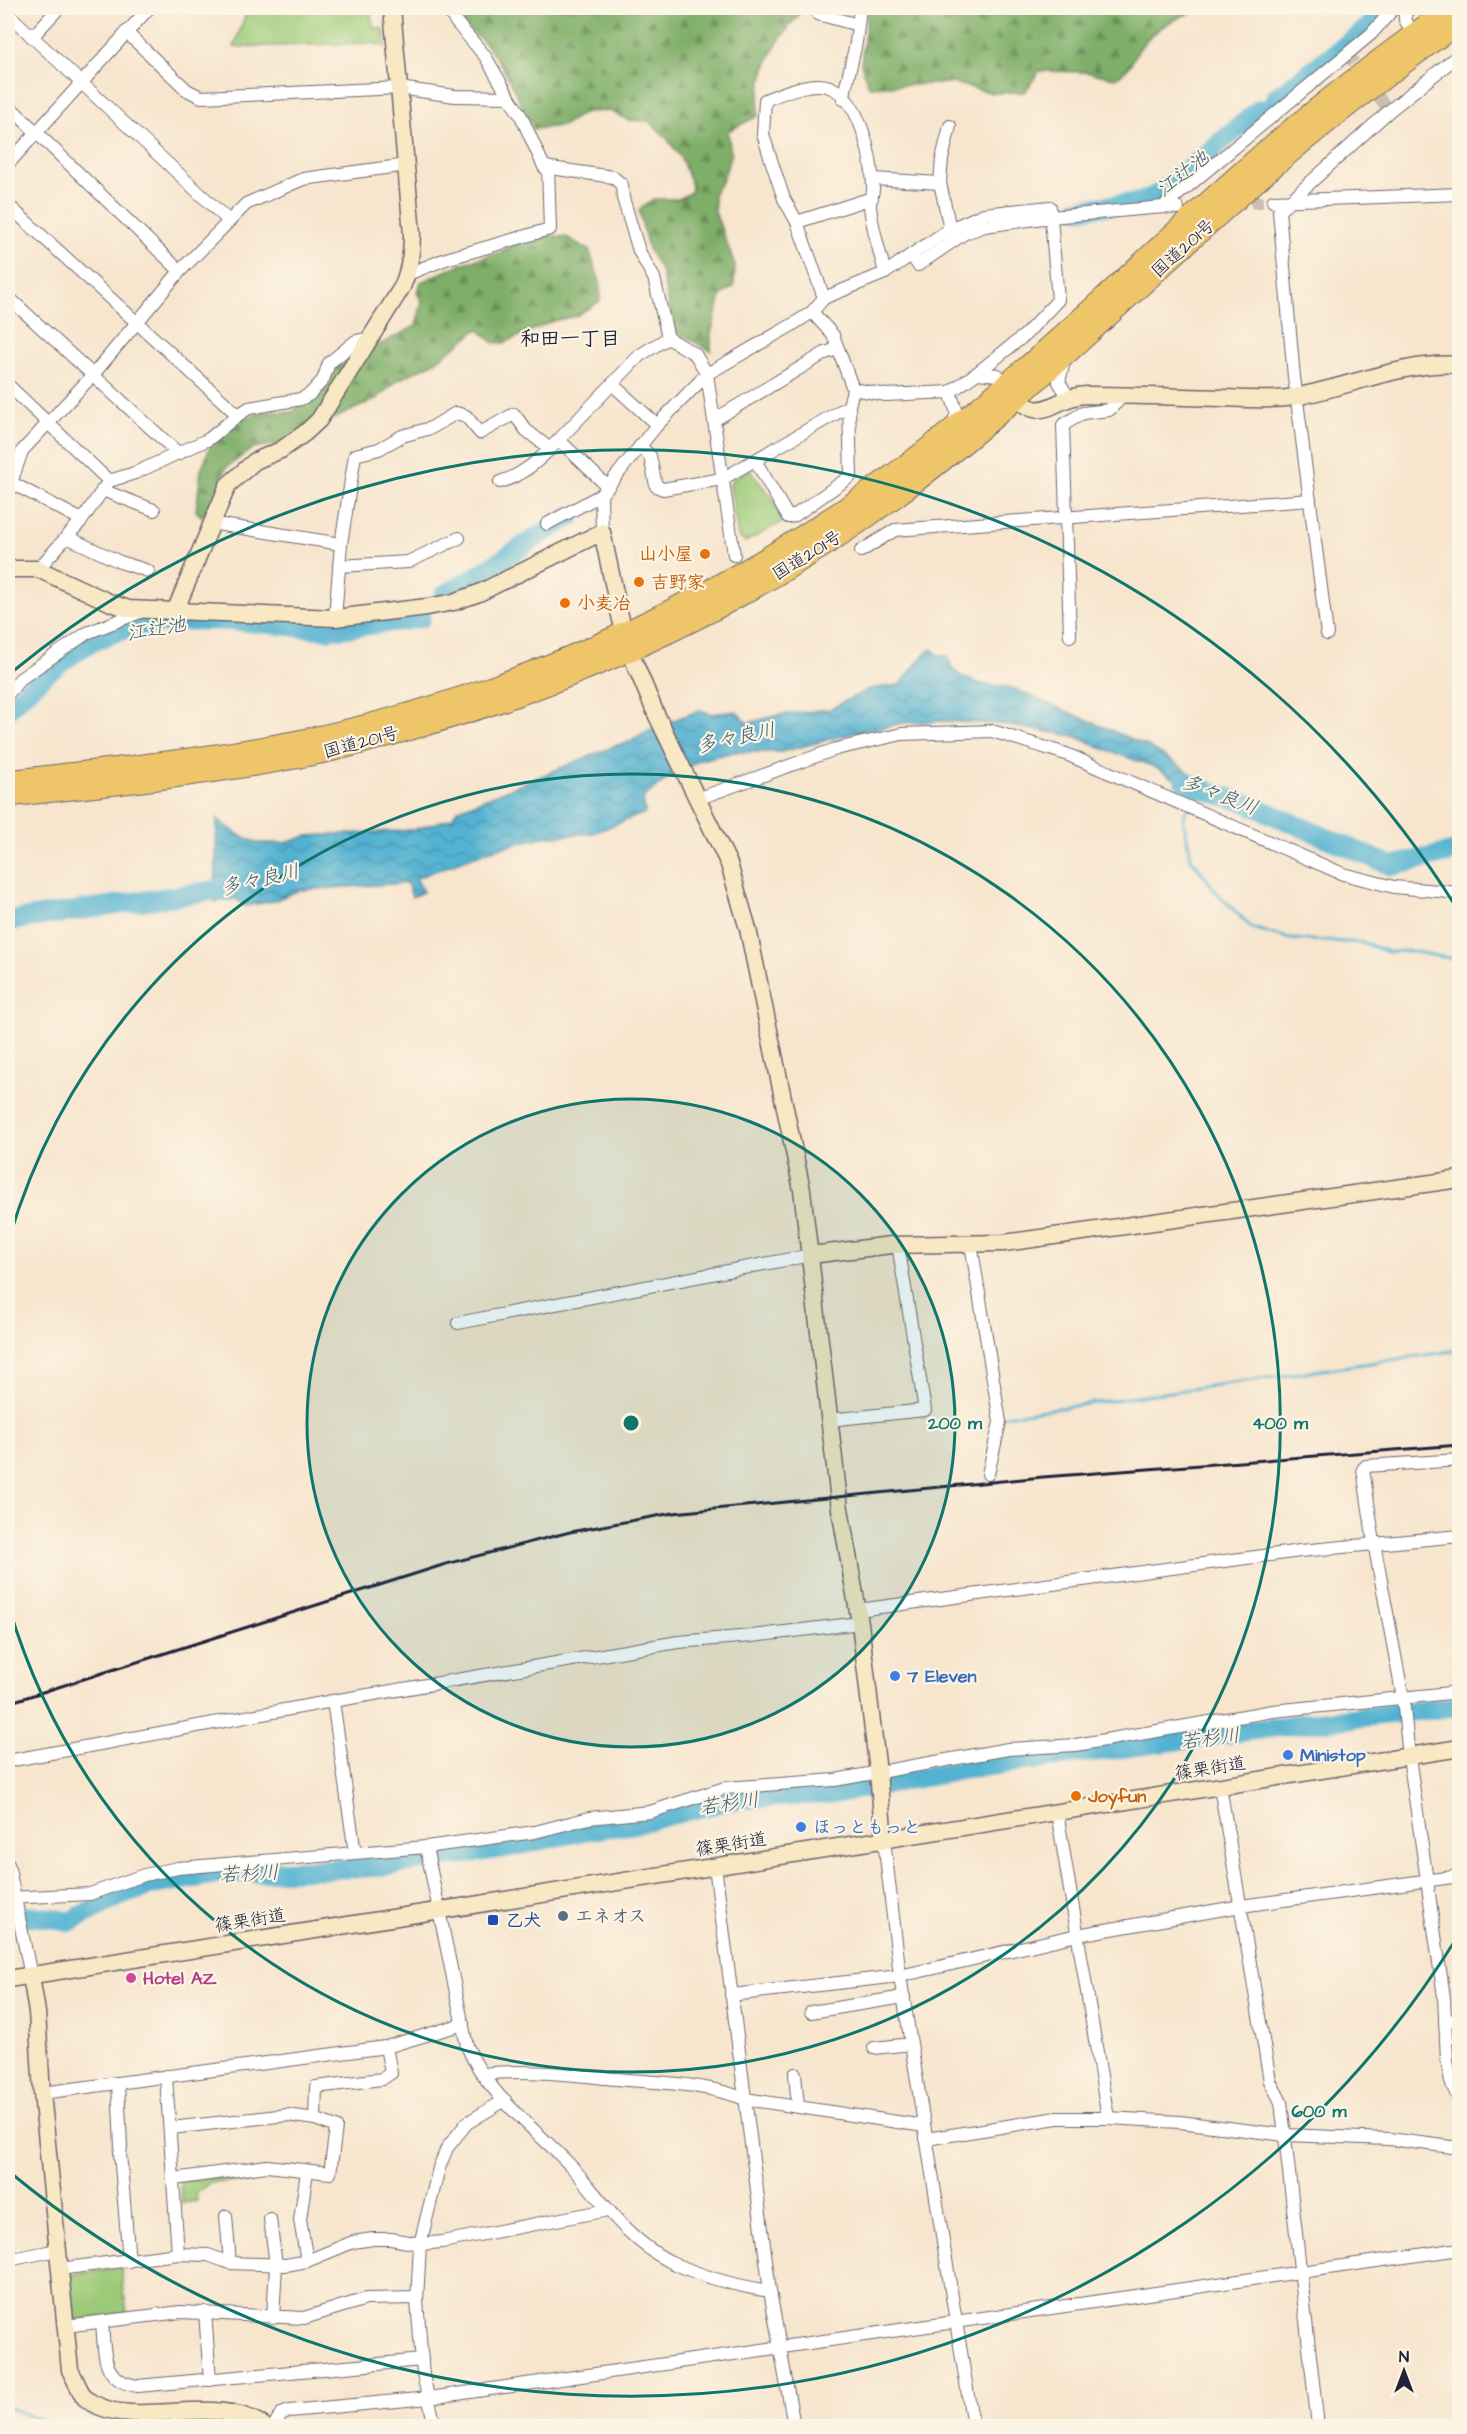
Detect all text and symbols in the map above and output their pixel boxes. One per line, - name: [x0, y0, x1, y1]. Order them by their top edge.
- water label: 江辻池: [1150, 144, 1216, 203]
- street label: 国道201号: [1146, 213, 1221, 284]
- district label: 和田一丁目: [520, 325, 620, 353]
- street label: 国道201号: [768, 524, 847, 587]
- place label: 山小屋: [639, 542, 693, 567]
- marker: 山小屋: [698, 547, 712, 561]
- place label: 吉野家: [651, 570, 705, 595]
- marker: 吉野家: [632, 575, 646, 589]
- place label: 小麦冶: [577, 591, 631, 616]
- marker: 小麦冶: [558, 596, 572, 610]
- water label: 江辻池: [124, 610, 189, 648]
- water label: 多々良川: [694, 716, 778, 760]
- street label: 国道201号: [320, 720, 402, 765]
- water label: 多々良川: [1177, 768, 1262, 822]
- water label: 多々良川: [218, 857, 302, 903]
- text: 200 m: [927, 1411, 983, 1436]
- text: 400 m: [1252, 1411, 1309, 1436]
- centre of rings: [621, 1413, 641, 1433]
- place label: 7 Eleven: [906, 1664, 977, 1689]
- marker: 7 Eleven: [888, 1669, 902, 1683]
- water label: 若杉川: [1179, 1721, 1242, 1757]
- place label: Ministop: [1300, 1743, 1366, 1768]
- marker: Ministop: [1281, 1748, 1295, 1762]
- street label: 篠栗街道: [1173, 1751, 1248, 1786]
- place label: Joyfun: [1087, 1784, 1146, 1810]
- water label: 若杉川: [697, 1786, 761, 1822]
- marker: Joyfun: [1069, 1789, 1083, 1803]
- place label: ほっともっと: [813, 1815, 921, 1840]
- marker: ほっともっと: [794, 1820, 808, 1834]
- street label: 篠栗街道: [694, 1827, 769, 1862]
- water label: 若杉川: [218, 1858, 280, 1890]
- street label: 篠栗街道: [213, 1903, 288, 1938]
- place label: エネオス: [575, 1904, 646, 1929]
- place label: 乙犬: [505, 1908, 541, 1933]
- marker: エネオス: [556, 1909, 570, 1923]
- marker: 乙犬: [486, 1913, 500, 1927]
- place label: Hotel AZ: [143, 1966, 217, 1991]
- marker: Hotel AZ: [124, 1971, 138, 1985]
- text: 600 m: [1291, 2099, 1348, 2124]
- north arrow: [1374, 2341, 1434, 2401]
- text: N: [1399, 2346, 1409, 2368]

